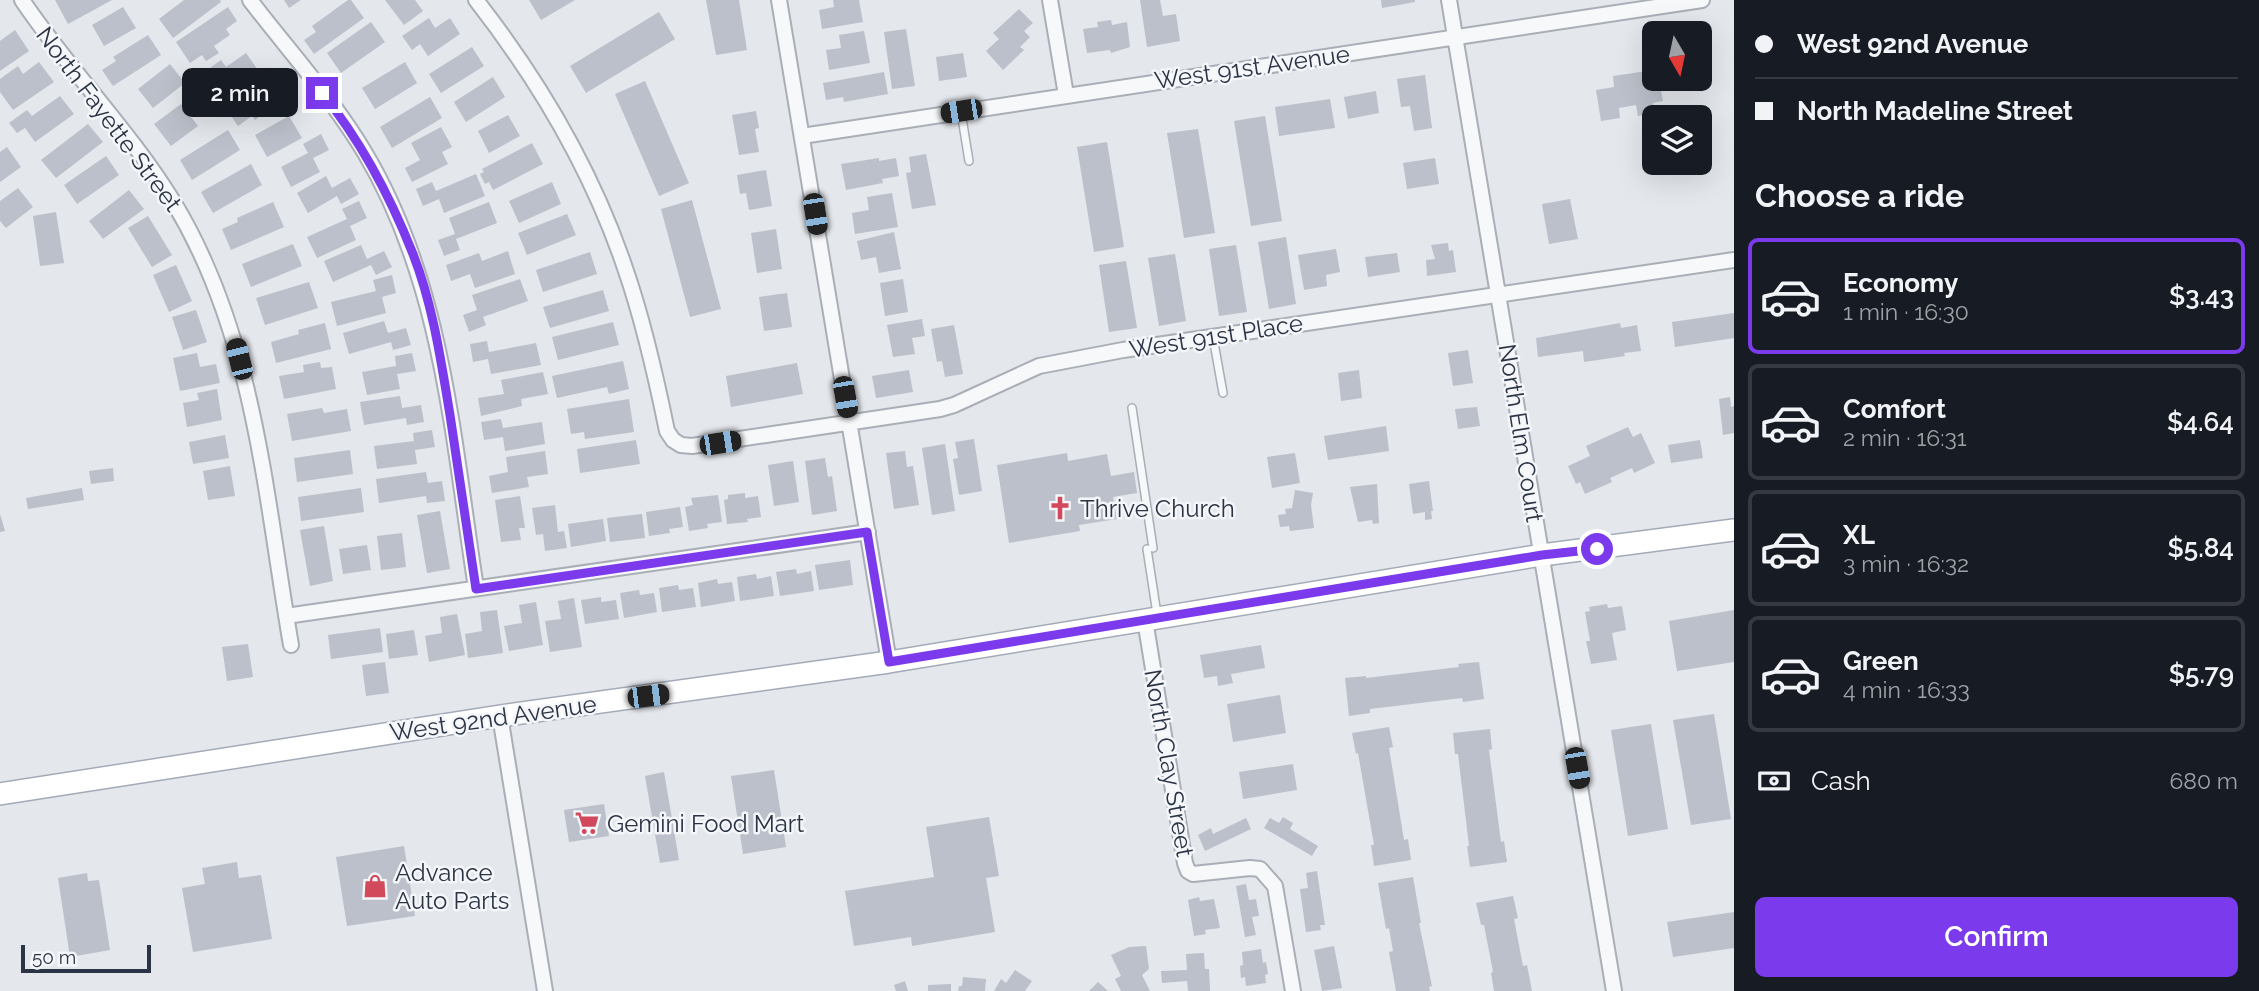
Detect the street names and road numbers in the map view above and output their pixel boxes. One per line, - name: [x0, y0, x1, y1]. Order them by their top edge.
- street label: North Fayette Street: [30, 21, 188, 217]
- street label: West 91st Avenue: [1152, 39, 1352, 95]
- street label: West 91st Place: [1127, 308, 1305, 364]
- street label: North Elm Court: [1493, 342, 1549, 524]
- street label: North Clay Street: [1138, 667, 1200, 859]
- street label: West 92nd Avenue: [388, 689, 598, 747]

